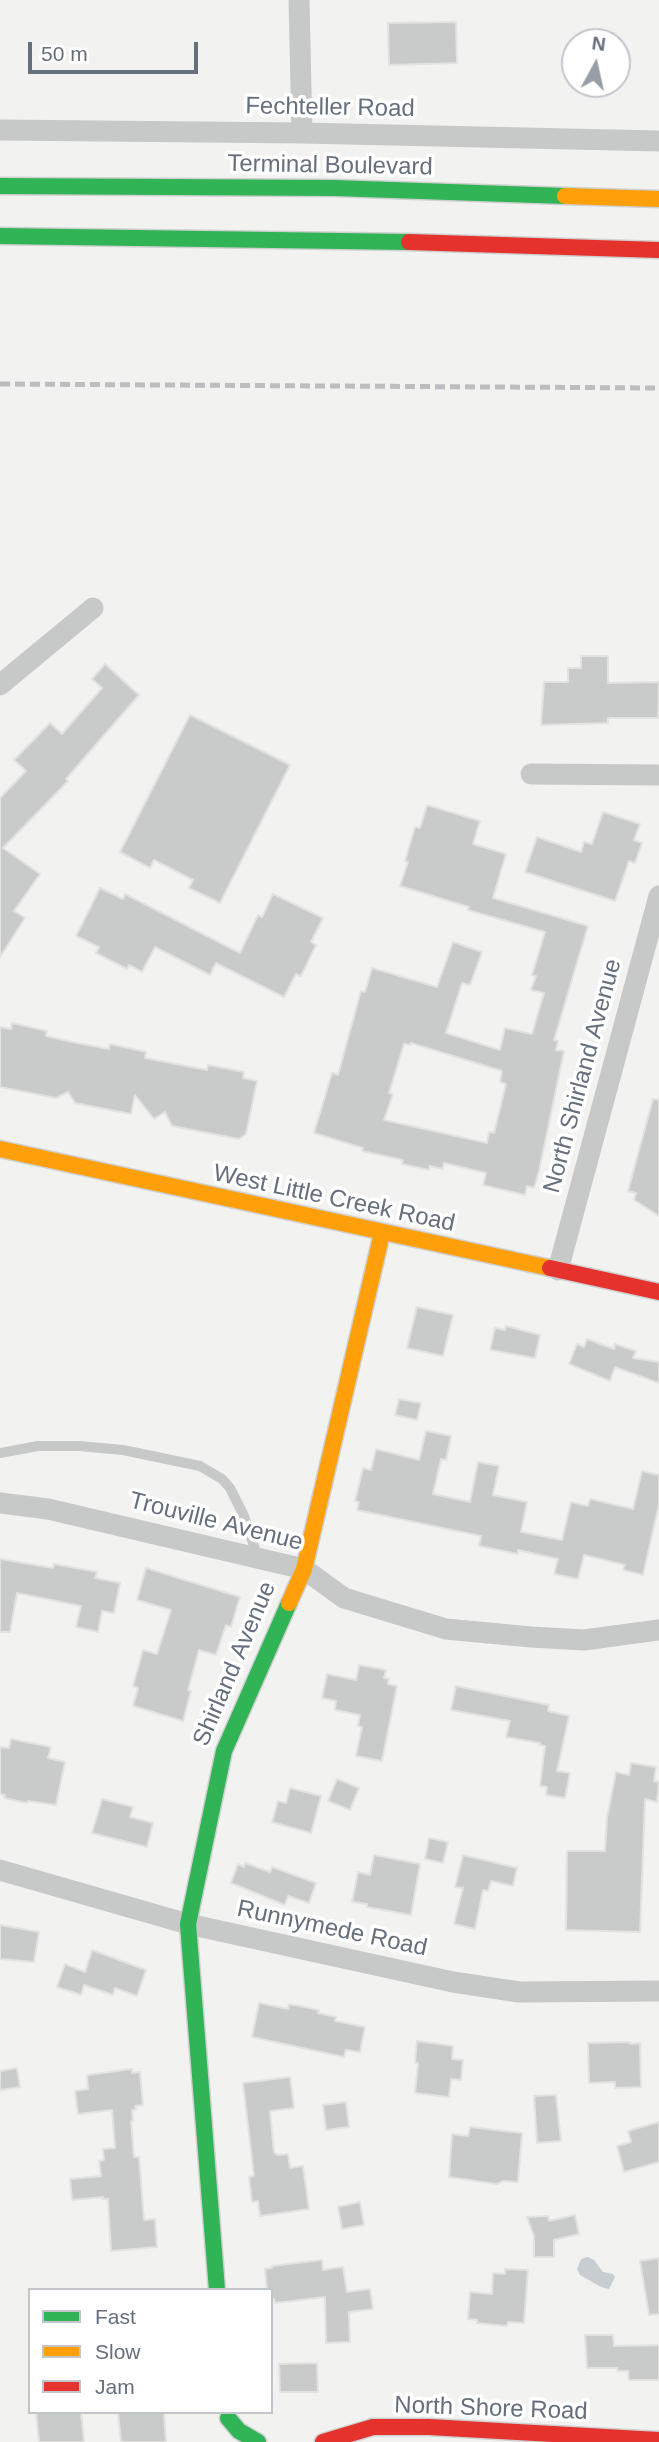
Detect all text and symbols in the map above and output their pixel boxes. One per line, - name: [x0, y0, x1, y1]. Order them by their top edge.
- scale bar: [32, 28, 201, 72]
- north arrow: [561, 28, 631, 98]
- text: N: [590, 32, 607, 55]
- text: 50 m: [41, 42, 88, 65]
- street label: Fechteller Road: [245, 92, 415, 124]
- street label: Terminal Boulevard: [227, 150, 433, 182]
- street label: North Shirland Avenue: [538, 956, 628, 1196]
- street label: West Little Creek Road: [211, 1159, 457, 1239]
- street label: Trouville Avenue: [126, 1487, 306, 1557]
- street label: Shirland Avenue: [187, 1578, 283, 1750]
- street label: Runnymede Road: [234, 1895, 430, 1963]
- legend: [28, 2288, 273, 2414]
- text: Fast: [95, 2305, 136, 2328]
- text: Slow: [95, 2340, 141, 2363]
- text: Jam: [95, 2375, 135, 2398]
- street label: North Shore Road: [394, 2391, 588, 2427]

